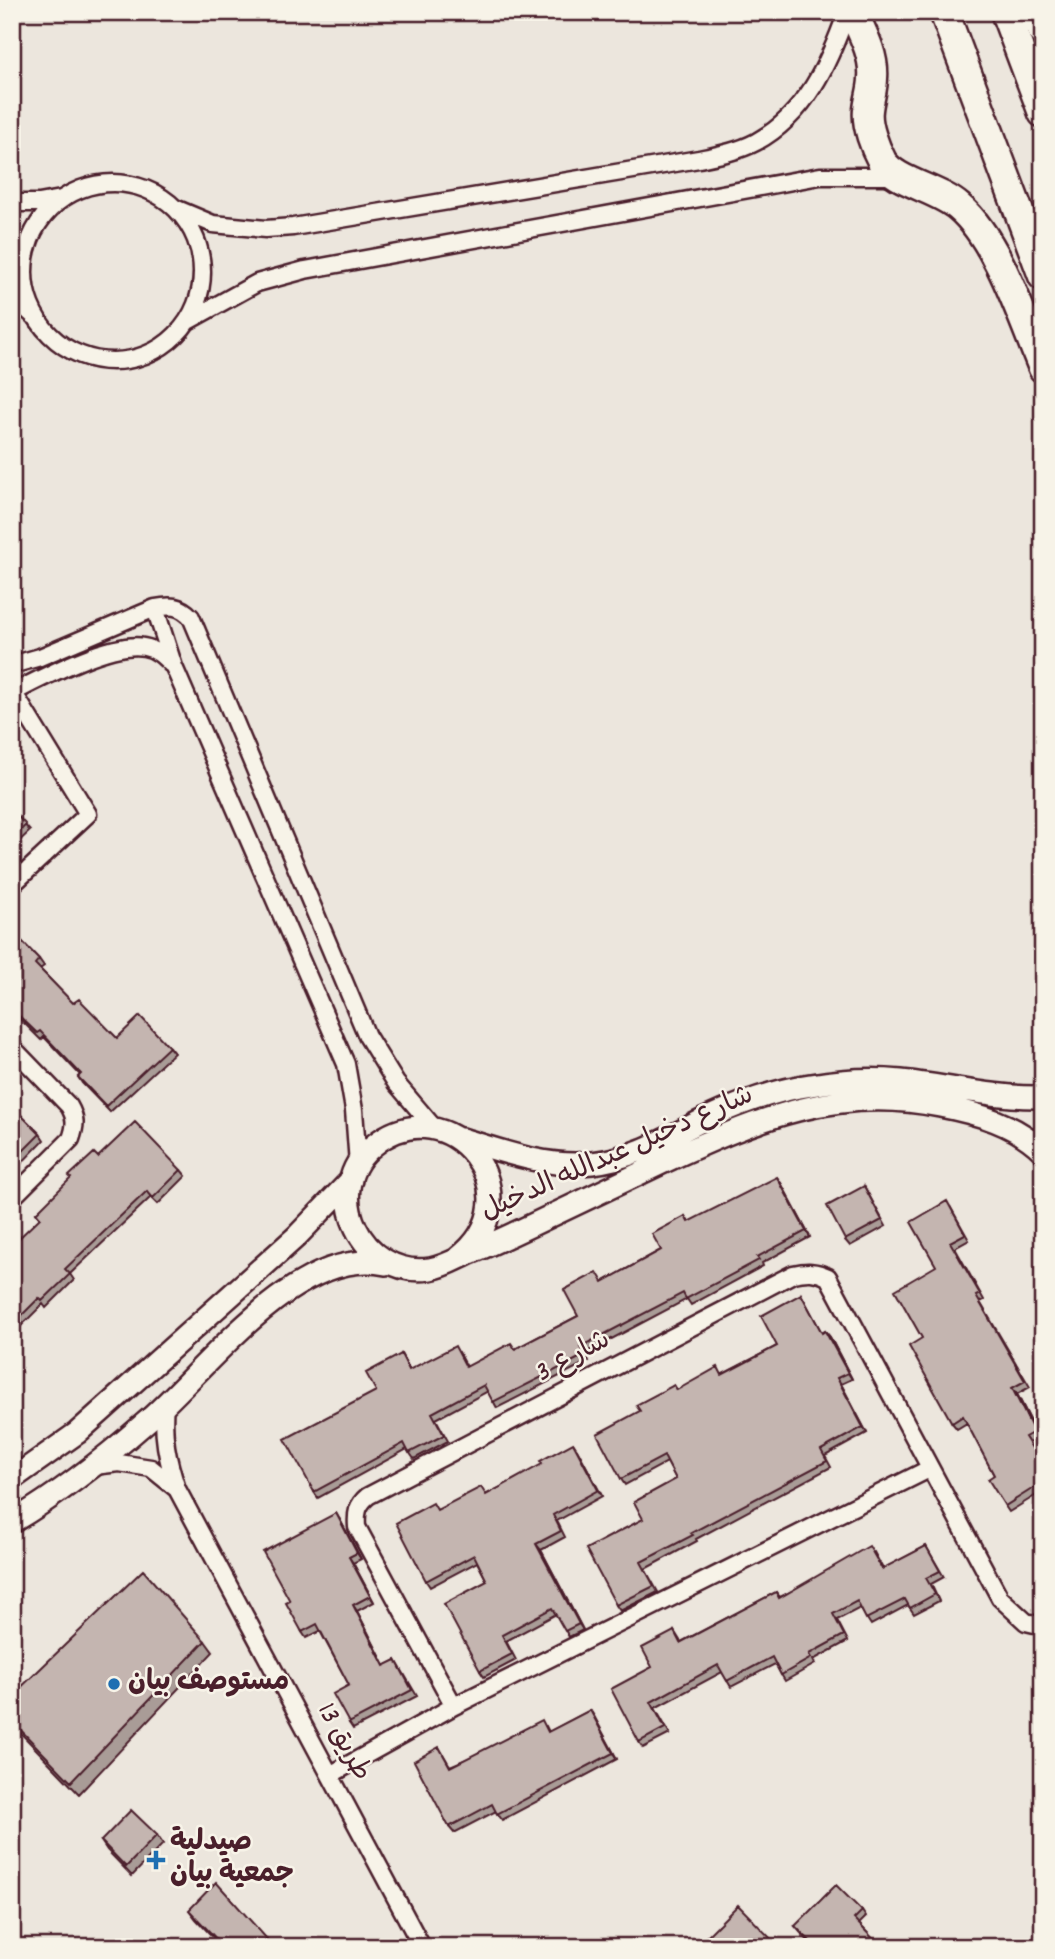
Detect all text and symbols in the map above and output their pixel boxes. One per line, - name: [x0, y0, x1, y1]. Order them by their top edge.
- street label: شارع دخيل عبدالله الدخيل: [475, 1077, 761, 1233]
- street label: شارع 3: [530, 1322, 618, 1394]
- place label: مستوصف بيان: [128, 1664, 289, 1704]
- marker: مستوصف بيان: [106, 1676, 122, 1692]
- street label: طريق 13: [305, 1697, 379, 1789]
- place label: صيدلية جمعية بيان: [170, 1824, 294, 1896]
- marker: صيدلية جمعية بيان: [148, 1852, 164, 1868]

